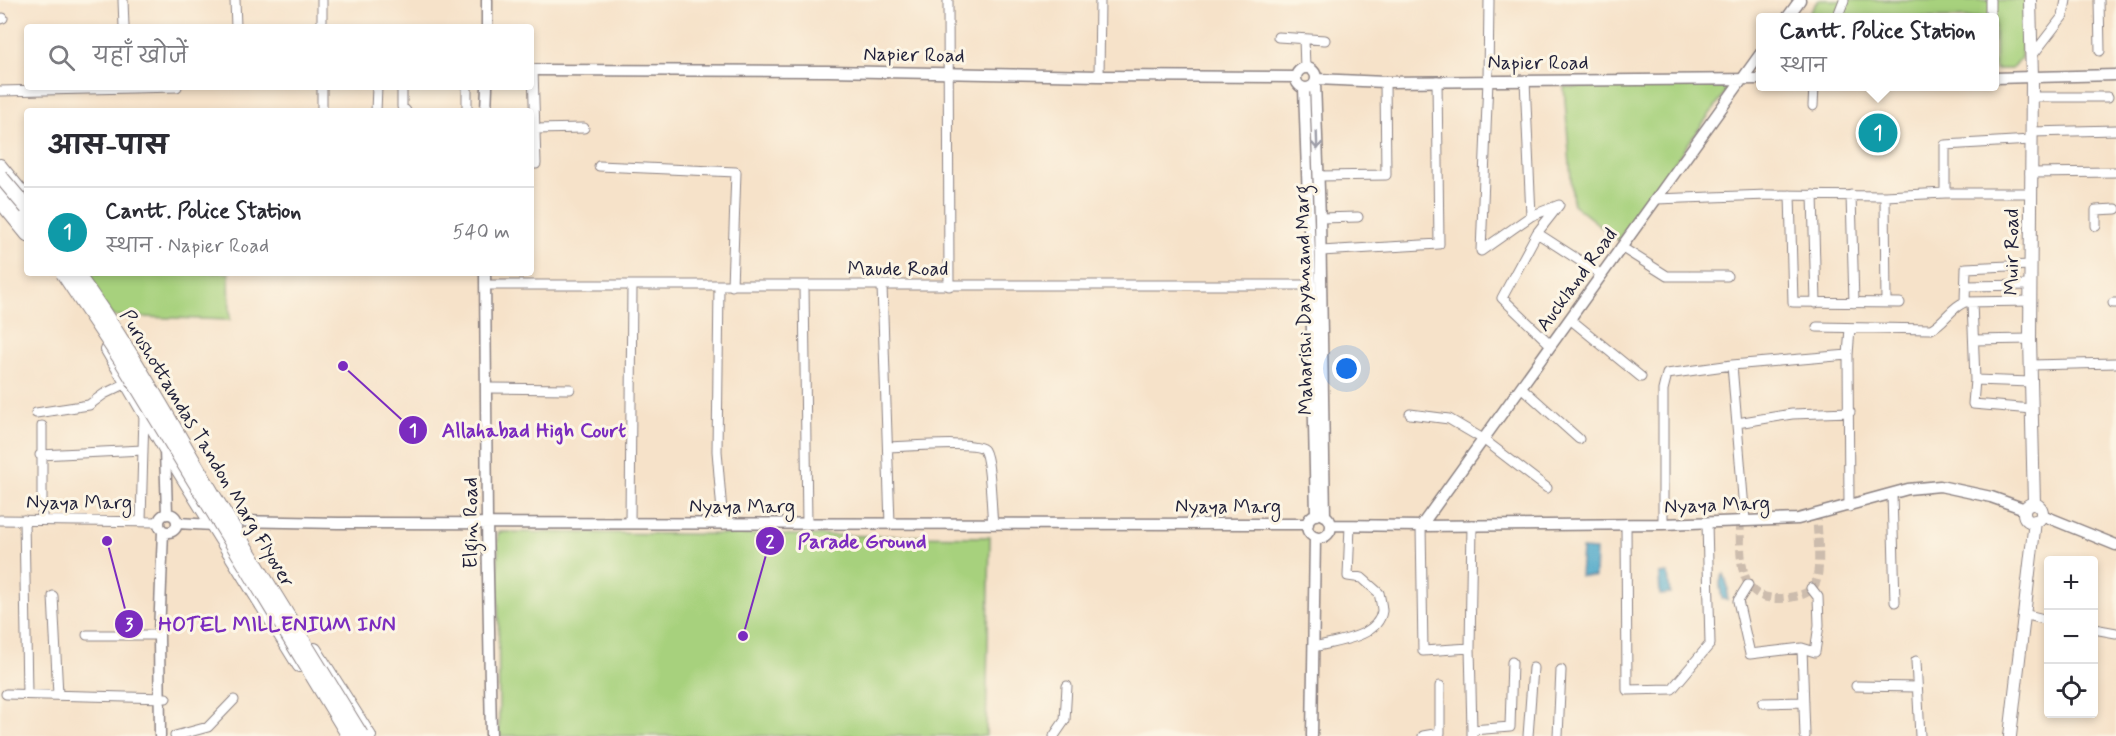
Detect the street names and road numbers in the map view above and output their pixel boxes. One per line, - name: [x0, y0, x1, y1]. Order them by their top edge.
- street label: Napier Road: [863, 41, 965, 70]
- street label: Napier Road: [1487, 50, 1589, 77]
- street label: Maharishi Dayanand Marg: [1289, 185, 1322, 415]
- street label: Muir Road: [1999, 209, 2026, 295]
- street label: Auckland Road: [1530, 223, 1624, 337]
- street label: Maude Road: [848, 256, 948, 283]
- street label: Purushottamdas Tandon Marg Flyover: [113, 305, 301, 593]
- street label: Elgin Road: [458, 477, 487, 569]
- street label: Nyaya Marg: [26, 490, 132, 518]
- street label: Nyaya Marg: [1664, 490, 1771, 522]
- street label: Nyaya Marg: [689, 494, 795, 522]
- street label: Nyaya Marg: [1175, 494, 1281, 522]

